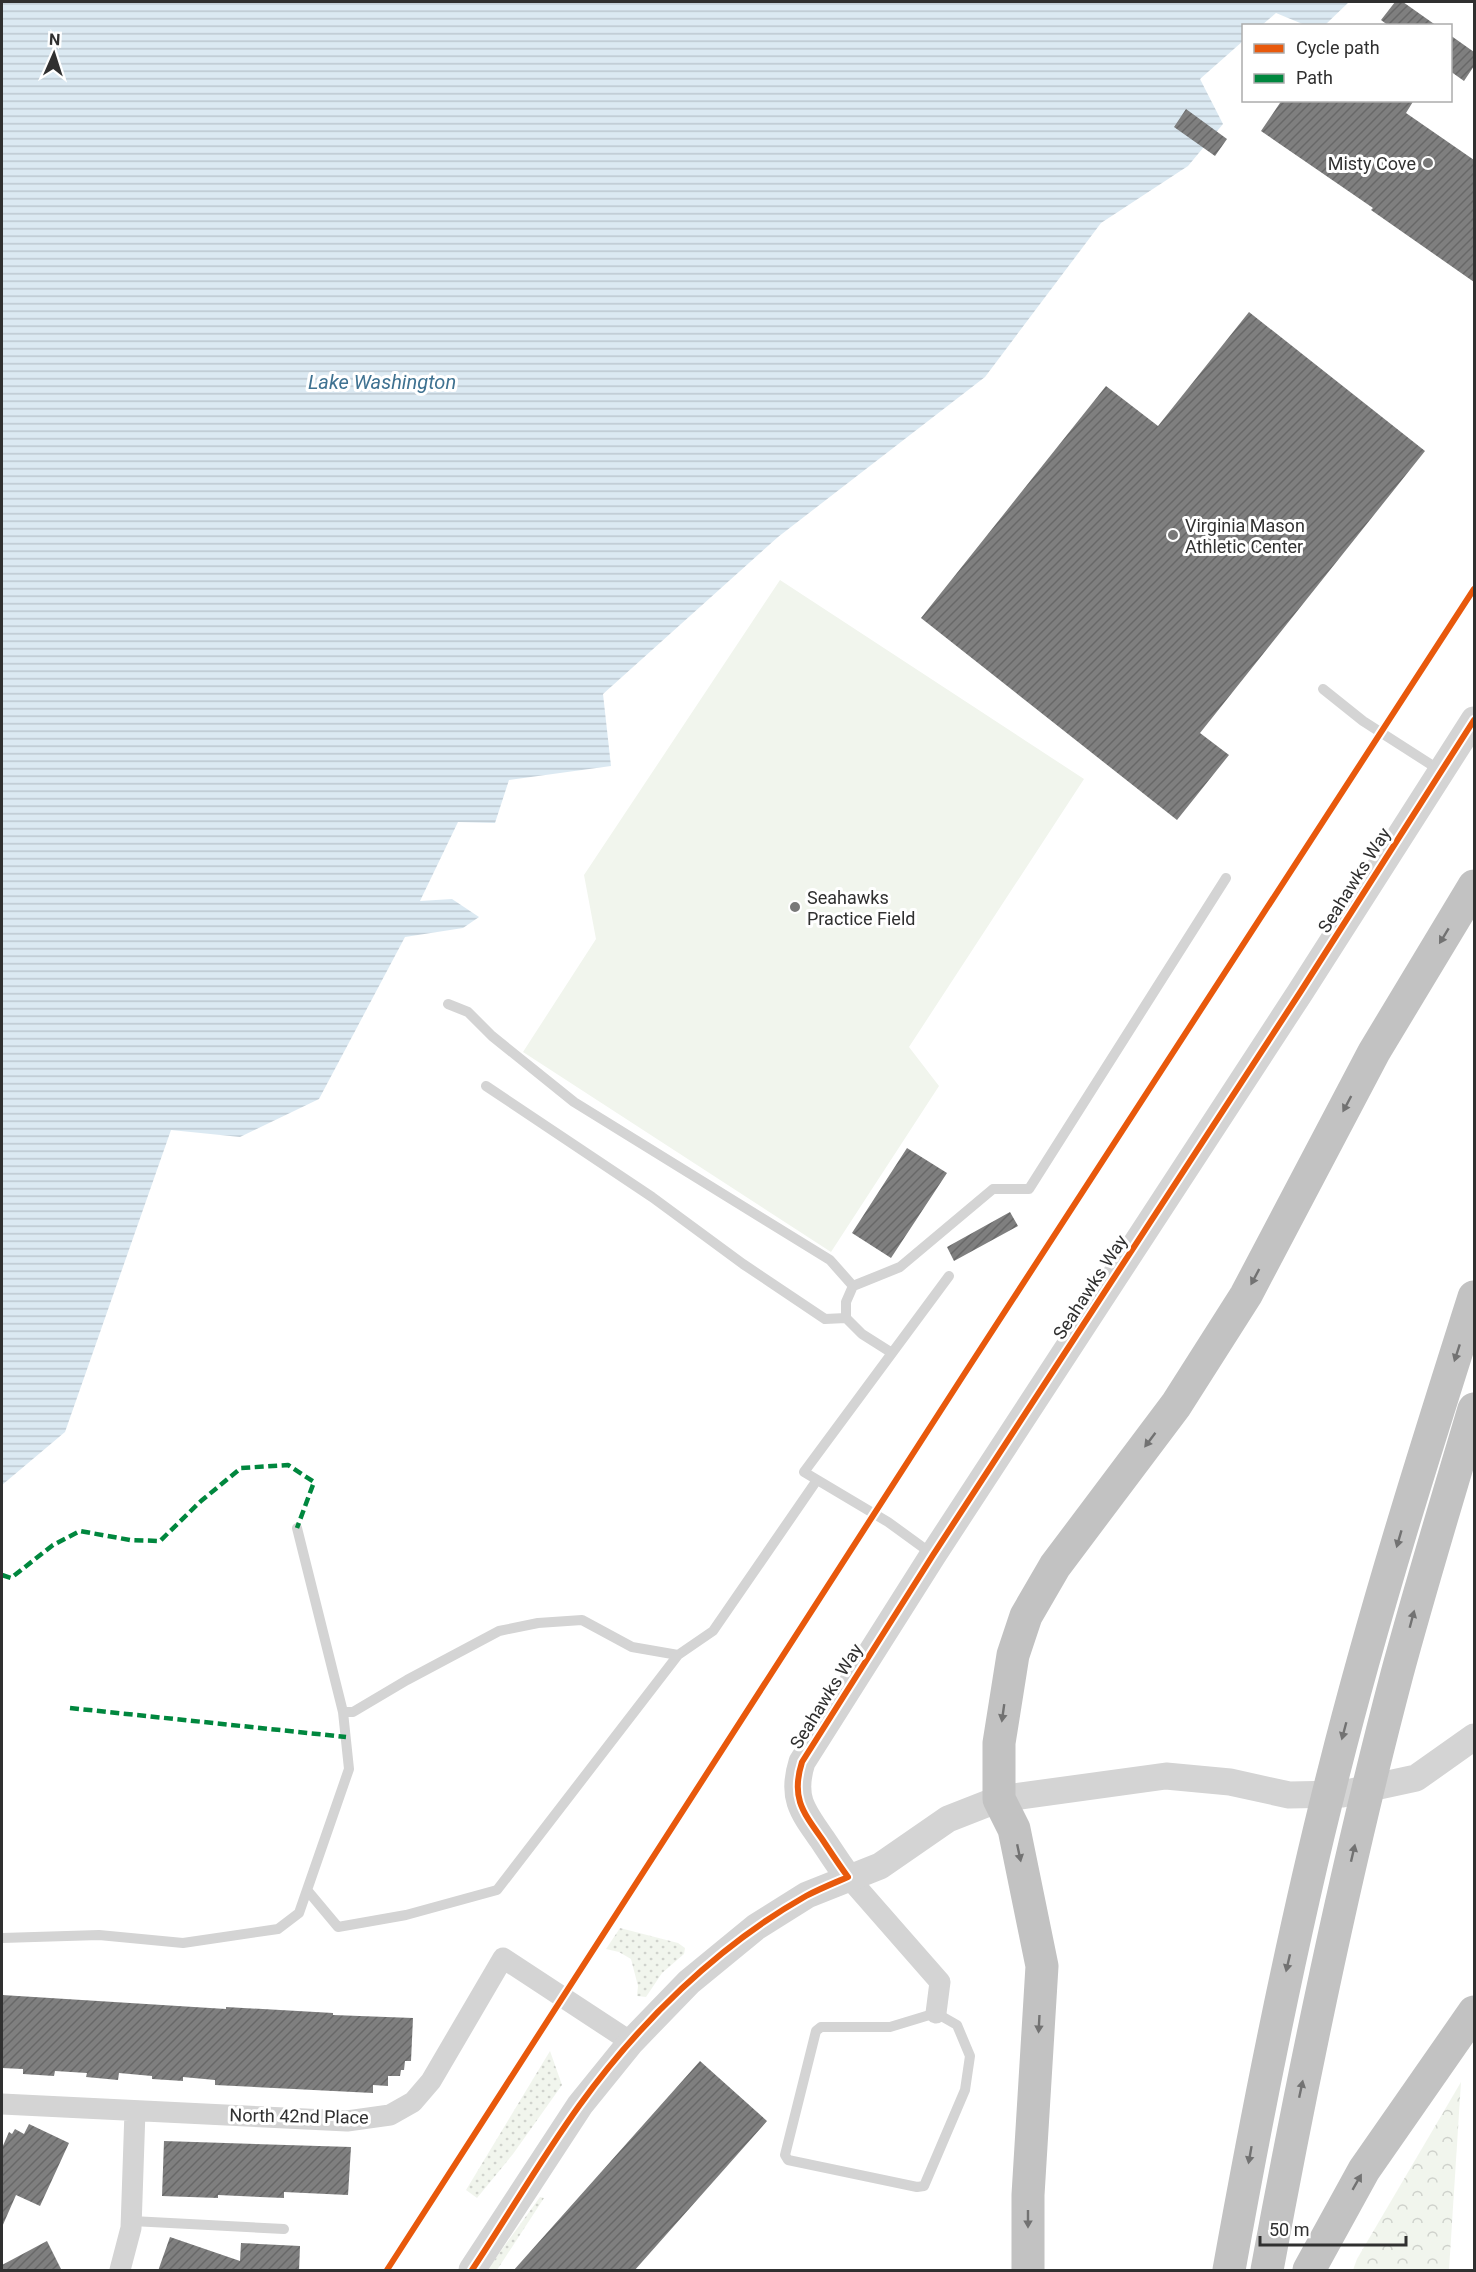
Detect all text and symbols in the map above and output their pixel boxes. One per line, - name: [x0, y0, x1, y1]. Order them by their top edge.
- north arrow: [24, 24, 84, 84]
- legend: [1242, 24, 1452, 102]
- text: N: [49, 30, 61, 49]
- text: Cycle path: [1296, 37, 1380, 58]
- text: Path: [1296, 67, 1333, 88]
- place label: Misty Cove: [1328, 153, 1416, 174]
- marker: Misty Cove: [1421, 156, 1435, 170]
- water label: Lake Washington: [308, 370, 456, 394]
- place label: Virginia Mason Athletic Center: [1185, 515, 1305, 557]
- marker: Virginia Mason Athletic Center: [1166, 528, 1180, 542]
- street label: Seahawks Way: [1313, 823, 1395, 936]
- place label: Seahawks Practice Field: [807, 887, 915, 929]
- marker: Seahawks Practice Field: [788, 900, 802, 914]
- one-way arrow: [1439, 928, 1450, 944]
- one-way arrow: [1342, 1096, 1351, 1113]
- street label: Seahawks Way: [1049, 1231, 1132, 1343]
- one-way arrow: [1250, 1268, 1260, 1285]
- one-way arrow: [1451, 1344, 1461, 1362]
- one-way arrow: [1144, 1433, 1156, 1448]
- one-way arrow: [1394, 1530, 1403, 1548]
- one-way arrow: [1408, 1610, 1417, 1628]
- street label: Seahawks Way: [785, 1639, 867, 1752]
- one-way arrow: [999, 1704, 1008, 1723]
- one-way arrow: [1339, 1723, 1348, 1741]
- one-way arrow: [1014, 1844, 1024, 1862]
- one-way arrow: [1349, 1844, 1359, 1863]
- one-way arrow: [1283, 1954, 1293, 1973]
- one-way arrow: [1034, 2015, 1043, 2034]
- one-way arrow: [1297, 2080, 1306, 2099]
- street label: North 42nd Place: [229, 2104, 369, 2128]
- one-way arrow: [1245, 2145, 1254, 2164]
- one-way arrow: [1352, 2173, 1362, 2190]
- scale bar: [1260, 2209, 1406, 2247]
- one-way arrow: [1023, 2210, 1033, 2229]
- text: 50 m: [1269, 2219, 1309, 2240]

